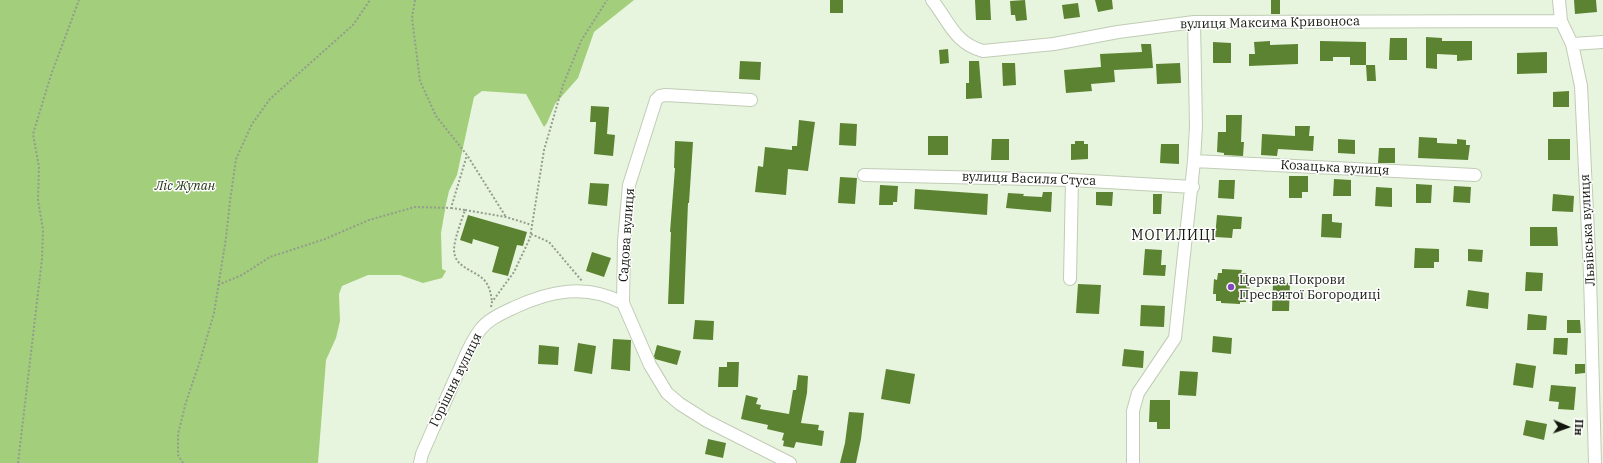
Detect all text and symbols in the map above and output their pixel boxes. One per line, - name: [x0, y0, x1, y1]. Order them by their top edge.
- street label: вулиця Максима Кривоноса: [1180, 14, 1360, 32]
- street label: Козацька вулиця: [1280, 157, 1390, 179]
- street label: вулиця Василя Стуса: [962, 169, 1096, 189]
- street label: Львівська вулиця: [1577, 174, 1599, 286]
- park label: Ліс Жупан: [155, 178, 215, 194]
- street label: Садова вулиця: [616, 187, 638, 283]
- district label: МОГИЛИЦІ: [1131, 228, 1217, 244]
- place label: Церква Покрови Пресвятої Богородиці: [1239, 272, 1380, 303]
- marker: Церква Покрови Пресвятої Богородиці: [1226, 282, 1236, 292]
- street label: Горішня вулиця: [426, 330, 486, 430]
- north arrow: [1547, 407, 1587, 447]
- text: Пн: [1572, 419, 1586, 436]

